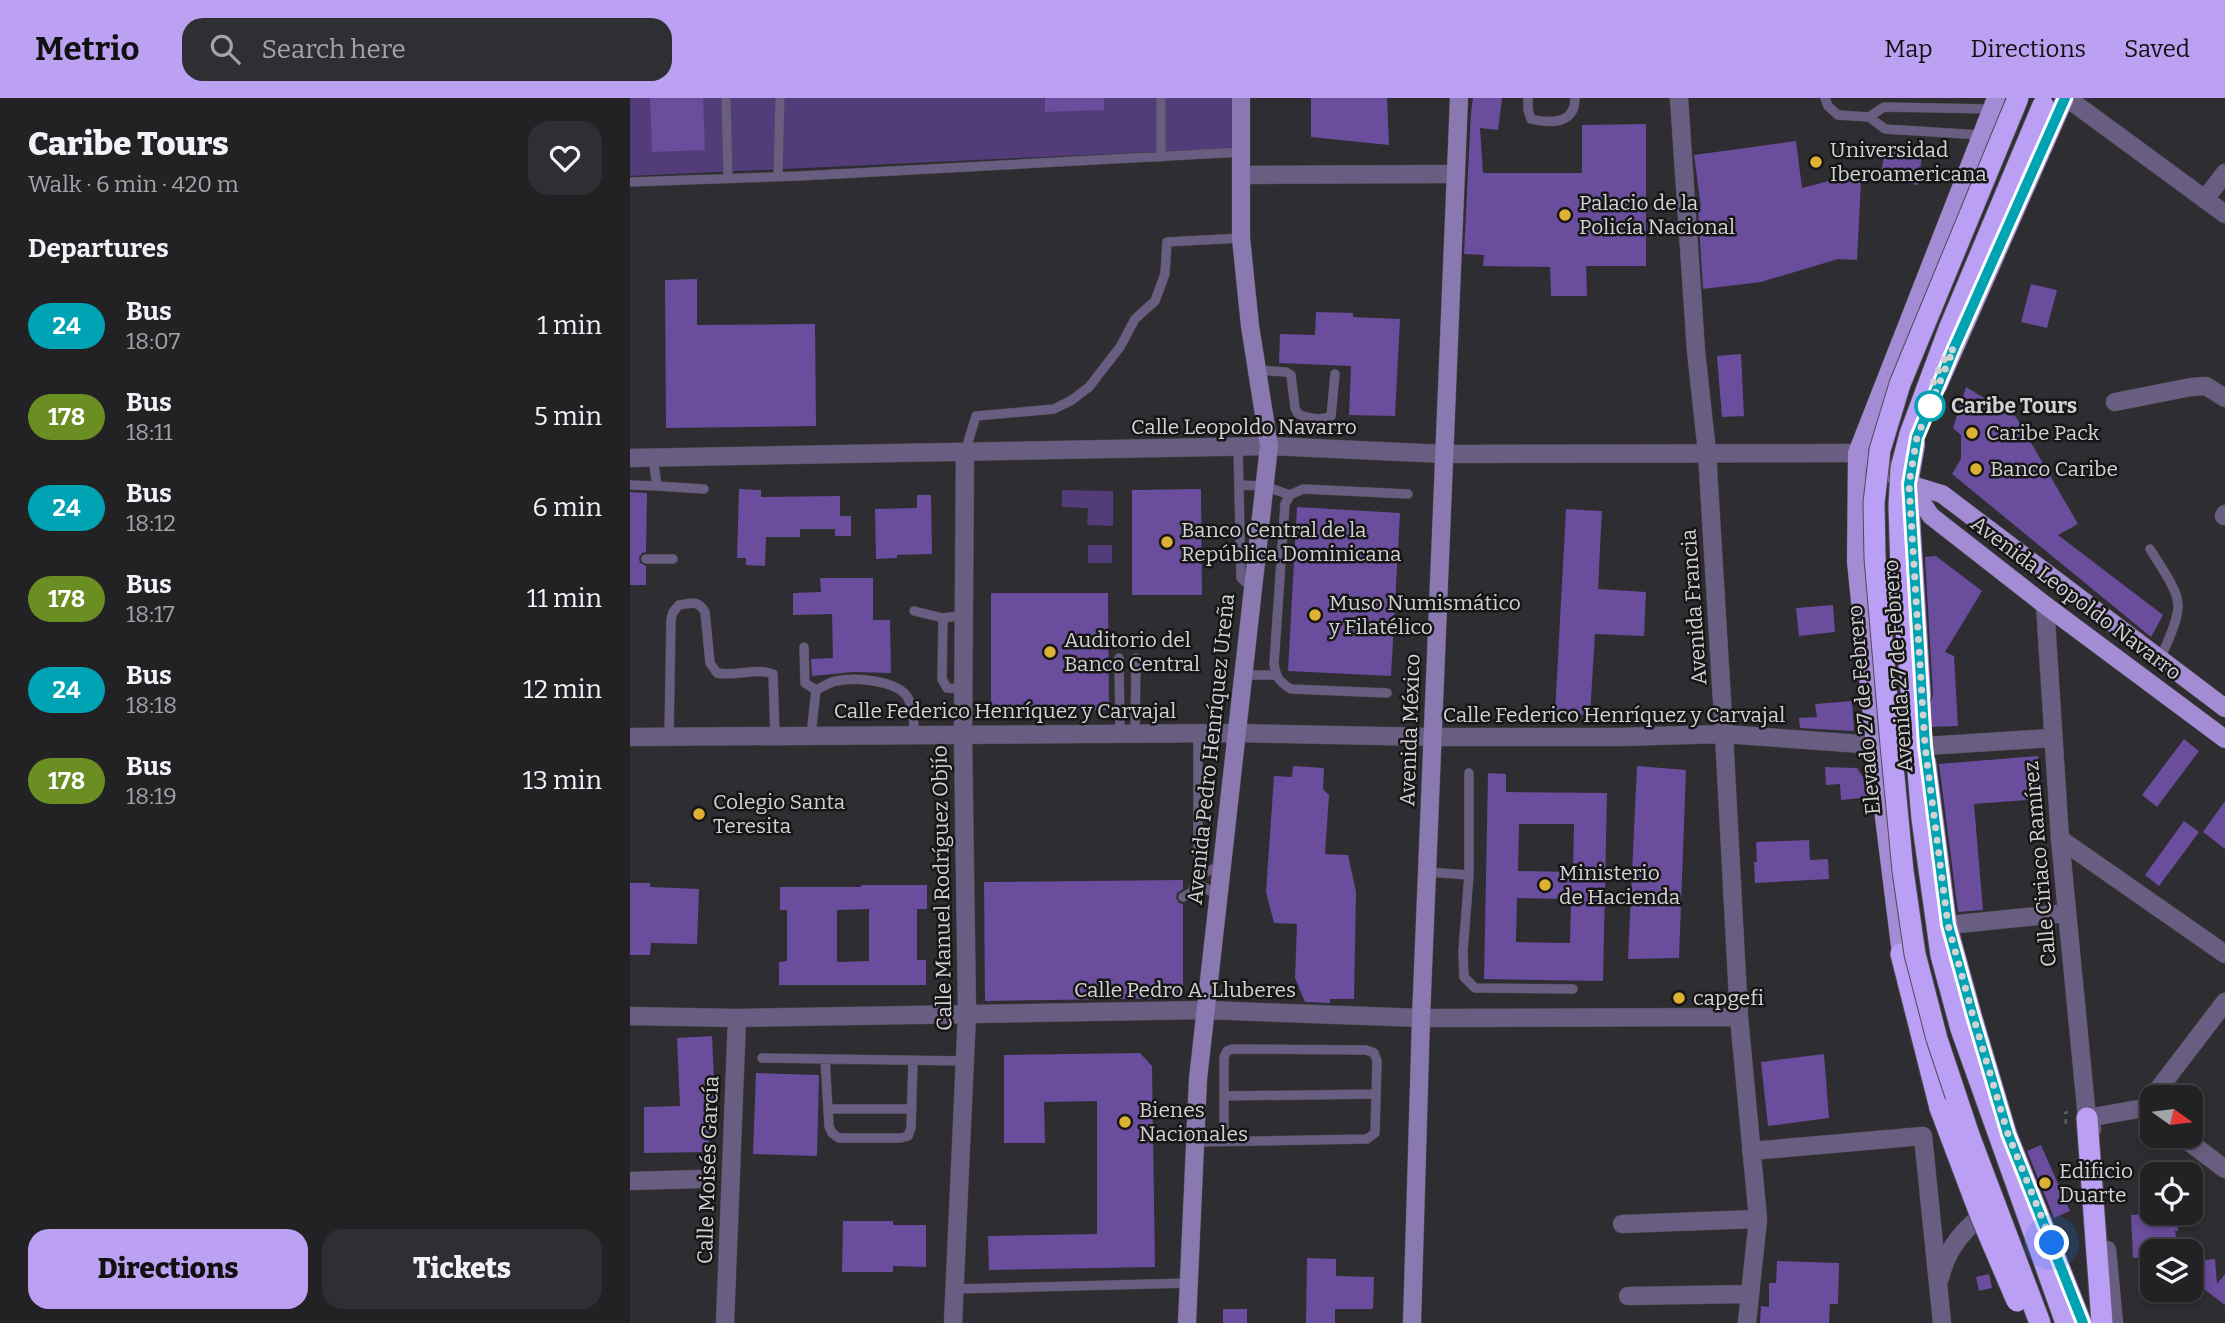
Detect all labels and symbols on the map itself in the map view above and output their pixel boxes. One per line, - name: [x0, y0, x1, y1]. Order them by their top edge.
- place label: Universidad Iberoamericana: [1830, 137, 1987, 187]
- marker: Universidad Iberoamericana: [1808, 154, 1824, 170]
- place label: Palacio de la Policía Nacional: [1579, 190, 1735, 240]
- marker: Palacio de la Policía Nacional: [1557, 207, 1573, 223]
- marker: Caribe Tours: [1915, 391, 1945, 421]
- place label: Caribe Tours: [1951, 393, 2077, 419]
- street label: Calle Leopoldo Navarro: [1131, 414, 1357, 440]
- place label: Caribe Pack: [1986, 420, 2100, 446]
- marker: Caribe Pack: [1964, 425, 1980, 441]
- place label: Banco Caribe: [1990, 456, 2118, 482]
- marker: Banco Caribe: [1968, 461, 1984, 477]
- street label: Avenida Leopoldo Navarro: [1966, 510, 2186, 686]
- place label: Banco Central de la República Dominicana: [1181, 517, 1402, 567]
- street label: Avenida Francia: [1676, 528, 1712, 686]
- marker: Banco Central de la República Dominicana: [1159, 534, 1175, 550]
- street label: Avenida 27 de Febrero: [1878, 559, 1918, 773]
- place label: Muso Numismático y Filatélico: [1328, 590, 1521, 640]
- street label: Avenida Pedro Henríquez Ureña: [1182, 592, 1240, 906]
- street label: Elevado 27 de Febrero: [1842, 604, 1886, 816]
- marker: Muso Numismático y Filatélico: [1307, 607, 1323, 623]
- place label: Auditorio del Banco Central: [1064, 627, 1200, 677]
- marker: Auditorio del Banco Central: [1042, 644, 1058, 660]
- street label: Avenida México: [1394, 653, 1426, 807]
- street label: Calle Federico Henríquez y Carvajal: [834, 698, 1176, 724]
- street label: Calle Federico Henríquez y Carvajal: [1443, 702, 1785, 728]
- street label: Calle Manuel Rodríguez Objío: [927, 745, 957, 1031]
- street label: Calle Ciriaco Ramírez: [2018, 760, 2062, 968]
- place label: Colegio Santa Teresita: [713, 789, 846, 839]
- marker: Colegio Santa Teresita: [691, 806, 707, 822]
- place label: Ministerio de Hacienda: [1559, 860, 1681, 910]
- marker: Ministerio de Hacienda: [1537, 877, 1553, 893]
- street label: Calle Pedro A. Lluberes: [1074, 977, 1296, 1003]
- place label: capgefi: [1693, 985, 1764, 1011]
- marker: capgefi: [1671, 990, 1687, 1006]
- street label: Calle Moisés García: [692, 1075, 724, 1265]
- north arrow: [2140, 1085, 2203, 1148]
- place label: Bienes Nacionales: [1139, 1097, 1248, 1147]
- marker: Bienes Nacionales: [1117, 1114, 1133, 1130]
- place label: Edificio Duarte: [2059, 1158, 2133, 1208]
- marker: Edificio Duarte: [2037, 1175, 2053, 1191]
- your location: [2034, 1225, 2069, 1260]

